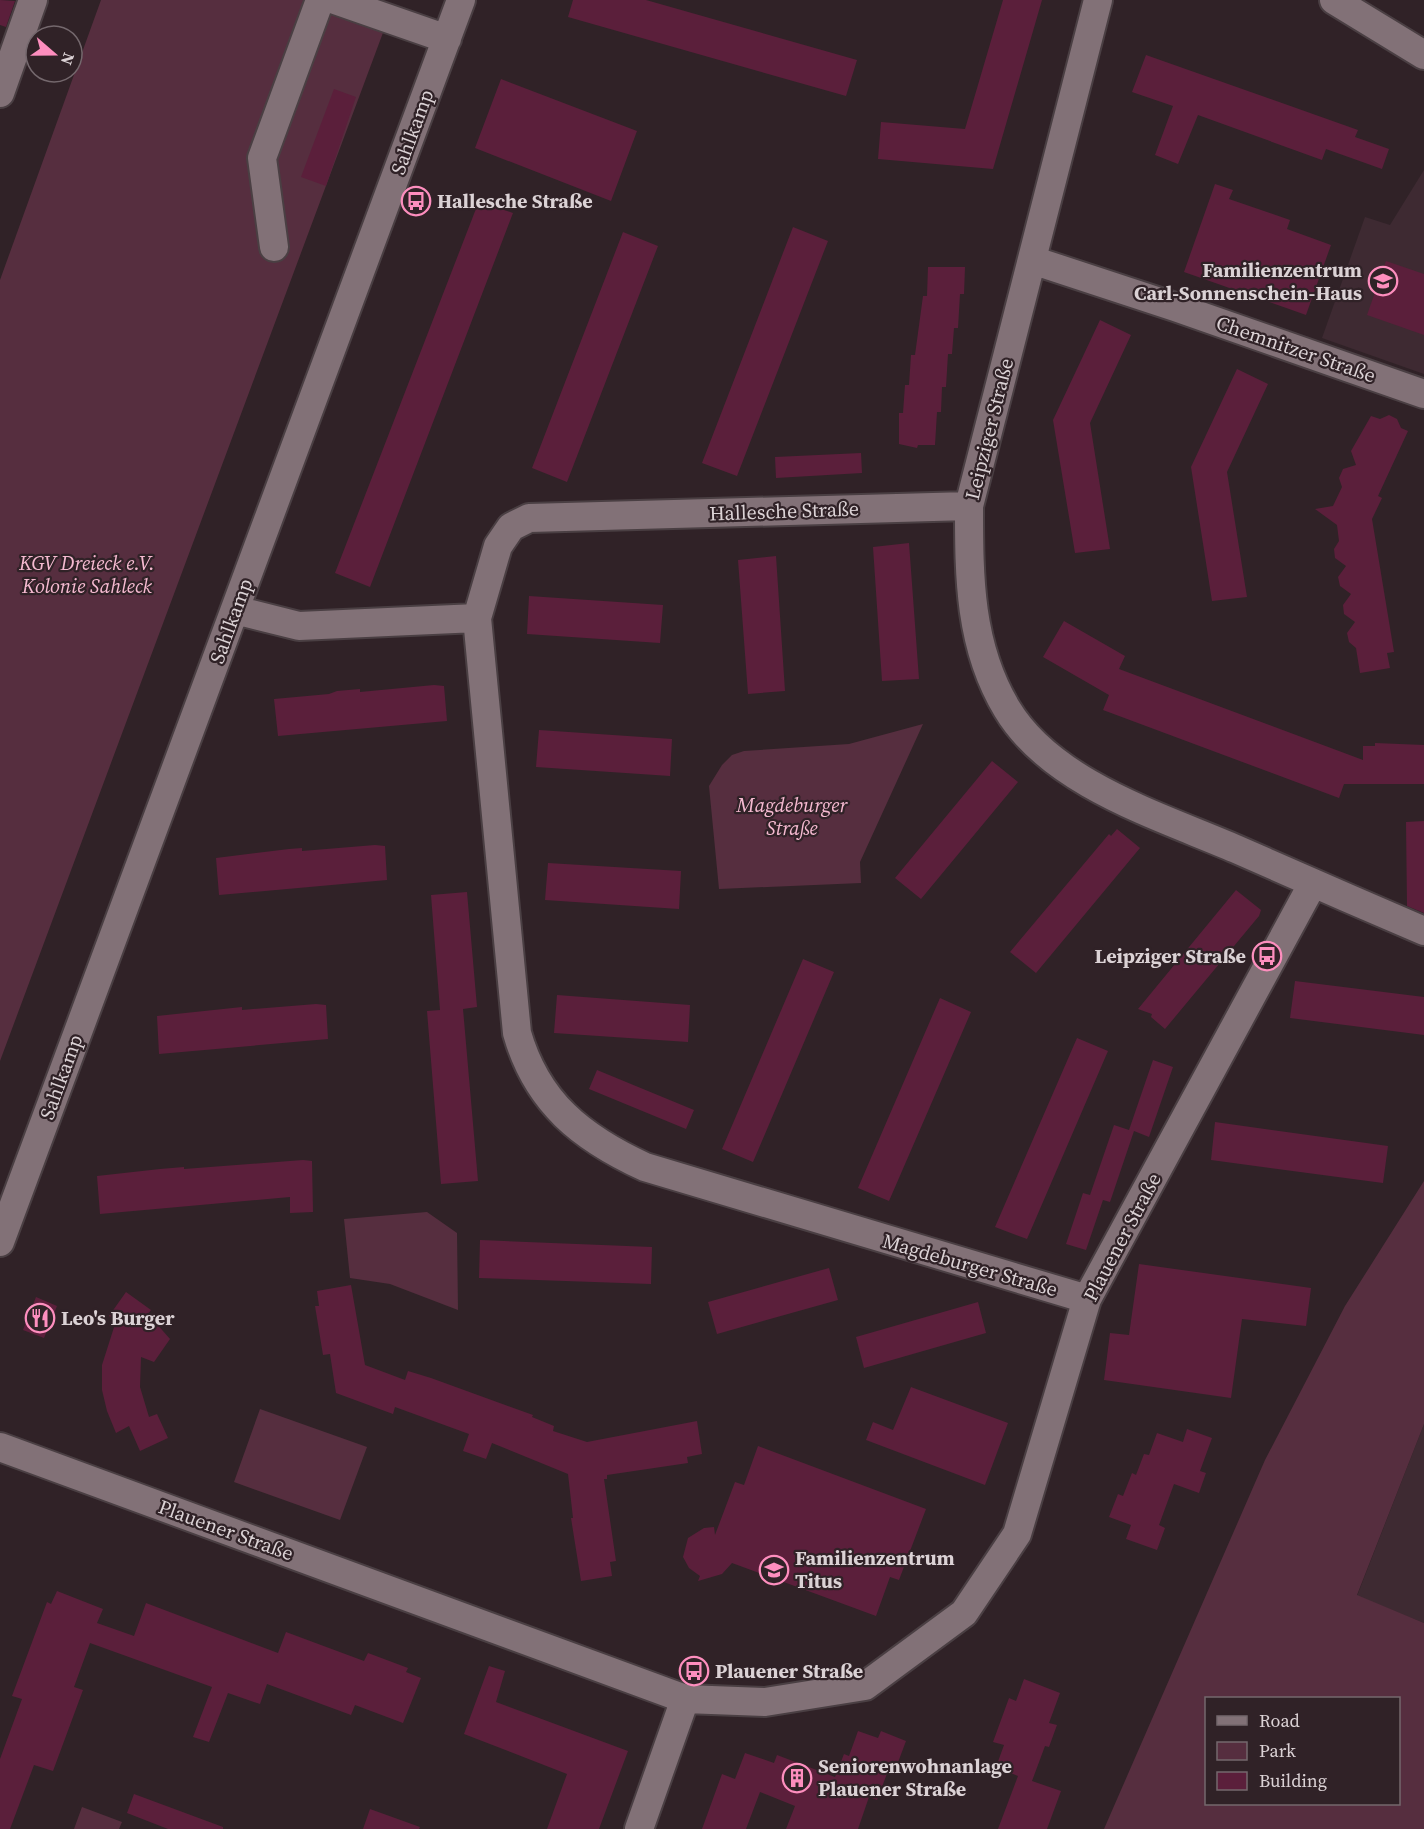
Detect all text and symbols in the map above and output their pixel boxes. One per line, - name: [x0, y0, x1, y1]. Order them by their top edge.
- north arrow: [24, 24, 84, 84]
- text: N: [56, 50, 80, 69]
- street label: Sahlkamp: [384, 85, 440, 179]
- bus stop icon: Hallesche Straße: [400, 185, 432, 217]
- place label: Hallesche Straße: [437, 187, 593, 215]
- place label: Familienzentrum Carl-Sonnenschein-Haus: [1134, 256, 1362, 307]
- school or university icon: Familienzentrum Carl-Sonnenschein-Haus: [1367, 265, 1399, 297]
- street label: Chemnitzer Straße: [1213, 309, 1379, 389]
- street label: Leipziger Straße: [958, 355, 1020, 503]
- street label: Hallesche Straße: [709, 494, 859, 528]
- park label: KGV Dreieck e.V. Kolonie Sahleck: [18, 549, 155, 600]
- street label: Sahlkamp: [203, 574, 259, 668]
- park label: Magdeburger Straße: [736, 791, 848, 842]
- bus stop icon: Leipziger Straße: [1251, 940, 1283, 972]
- place label: Leipziger Straße: [1095, 942, 1246, 970]
- street label: Sahlkamp: [33, 1030, 89, 1124]
- street label: Plauener Straße: [1076, 1168, 1168, 1306]
- street label: Magdeburger Straße: [879, 1227, 1061, 1303]
- restaurant icon: Leo's Burger: [24, 1302, 56, 1334]
- place label: Leo's Burger: [61, 1304, 175, 1332]
- street label: Plauener Straße: [155, 1493, 297, 1567]
- place label: Familienzentrum Titus: [795, 1544, 955, 1595]
- school or university icon: Familienzentrum Titus: [758, 1554, 790, 1586]
- bus stop icon: Plauener Straße: [678, 1655, 710, 1687]
- place label: Plauener Straße: [715, 1657, 863, 1685]
- legend: [1205, 1697, 1400, 1805]
- text: Road: [1259, 1708, 1300, 1733]
- text: Park: [1259, 1738, 1296, 1763]
- place label: Seniorenwohnanlage Plauener Straße: [818, 1752, 1012, 1803]
- building icon: Seniorenwohnanlage Plauener Straße: [781, 1762, 813, 1794]
- text: Building: [1259, 1768, 1327, 1793]

